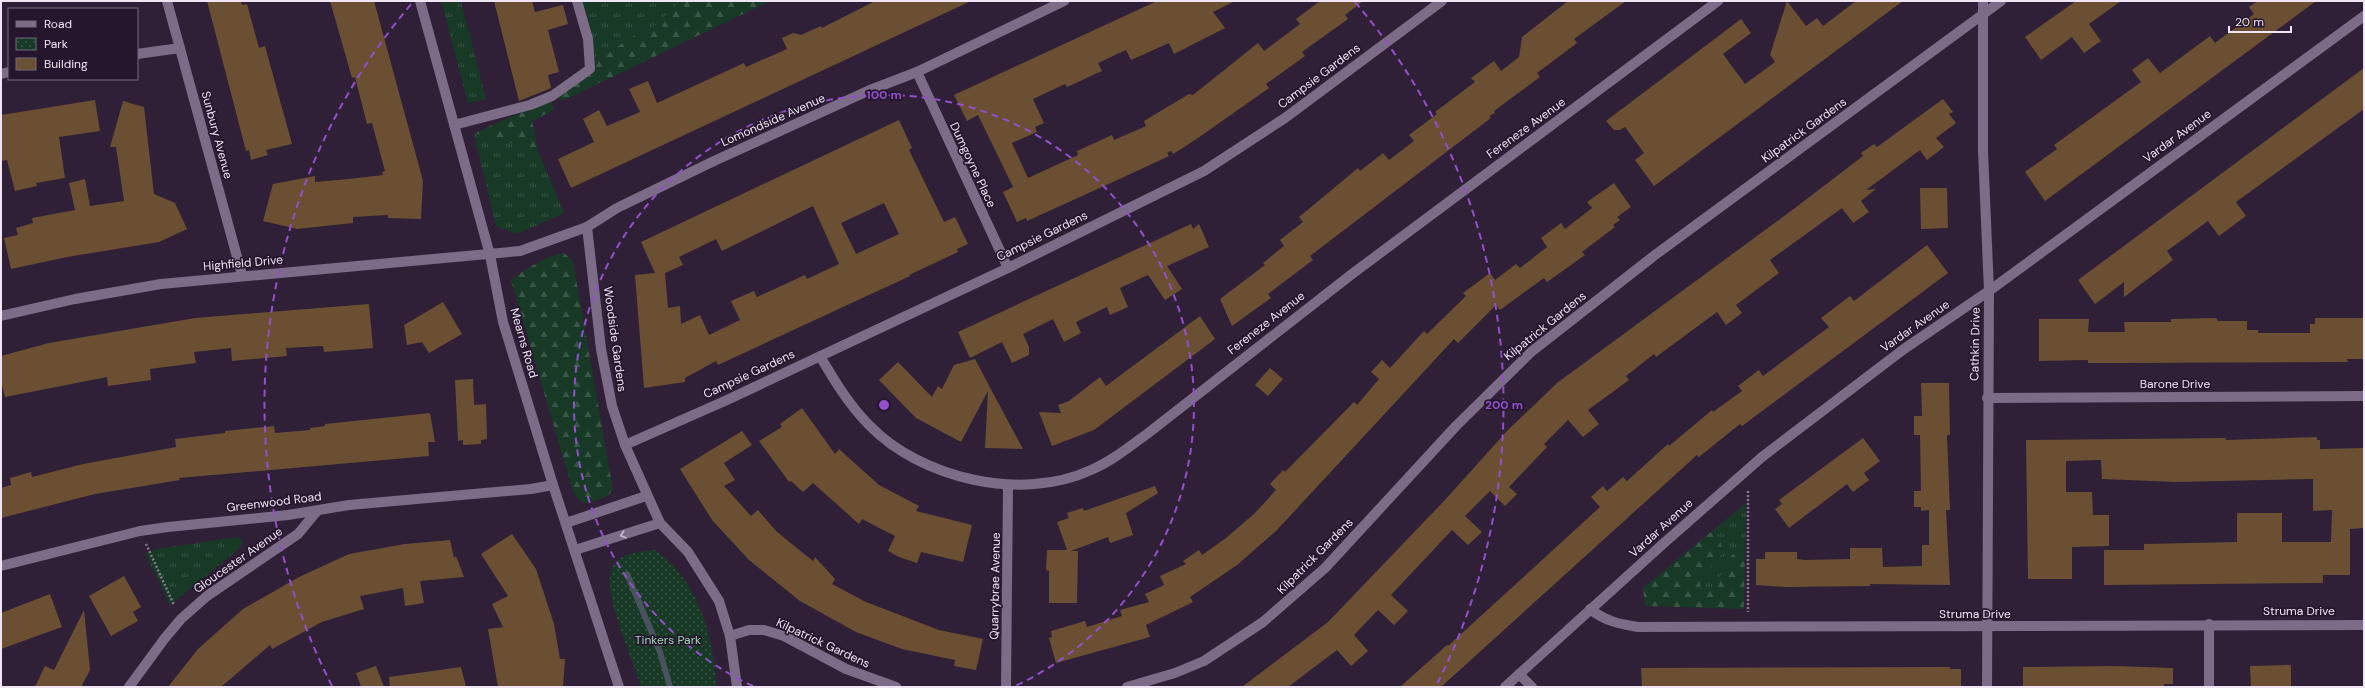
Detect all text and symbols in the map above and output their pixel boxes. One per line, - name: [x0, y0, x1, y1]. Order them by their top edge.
- legend: [8, 8, 138, 80]
- scale bar: [2229, 8, 2291, 34]
- text: 20 m: [2235, 14, 2264, 30]
- text: Road: [44, 16, 72, 32]
- text: Park: [44, 36, 68, 52]
- street label: Campsie Gardens: [1275, 40, 1363, 112]
- text: Building: [44, 56, 88, 72]
- text: 100 m: [866, 87, 902, 103]
- street label: Sunbury Avenue: [198, 89, 236, 181]
- street label: Lomondside Avenue: [718, 90, 828, 150]
- street label: Fereneze Avenue: [1483, 94, 1569, 162]
- street label: Kilpatrick Gardens: [1758, 94, 1850, 166]
- street label: Vardar Avenue: [2140, 106, 2214, 166]
- street label: Dumgoyne Place: [946, 120, 1000, 210]
- street label: Campsie Gardens: [994, 207, 1090, 265]
- street label: Highfield Drive: [202, 252, 284, 274]
- street label: Woodside Gardens: [600, 285, 630, 393]
- street label: Fereneze Avenue: [1224, 288, 1308, 358]
- street label: Kilpatrick Gardens: [1500, 288, 1590, 364]
- street label: Vardar Avenue: [1877, 296, 1953, 356]
- street label: Mearns Road: [506, 306, 542, 380]
- street label: Cathkin Drive: [1966, 307, 1984, 381]
- street label: Campsie Gardens: [701, 346, 797, 402]
- street label: Barone Drive: [2140, 376, 2210, 392]
- text: 200 m: [1485, 397, 1523, 413]
- centre of rings: [877, 398, 891, 412]
- street label: Greenwood Road: [226, 488, 322, 516]
- street label: Vardar Avenue: [1626, 495, 1696, 561]
- street label: Kilpatrick Gardens: [1273, 514, 1357, 598]
- street label: Gloucester Avenue: [190, 523, 286, 597]
- one-way arrow: [620, 530, 627, 539]
- street label: Quarrybrae Avenue: [986, 532, 1004, 640]
- street label: Struma Drive: [2263, 603, 2335, 619]
- street label: Struma Drive: [1939, 606, 2011, 622]
- street label: Kilpatrick Gardens: [774, 614, 872, 672]
- park label: Tinkers Park: [635, 632, 701, 648]

